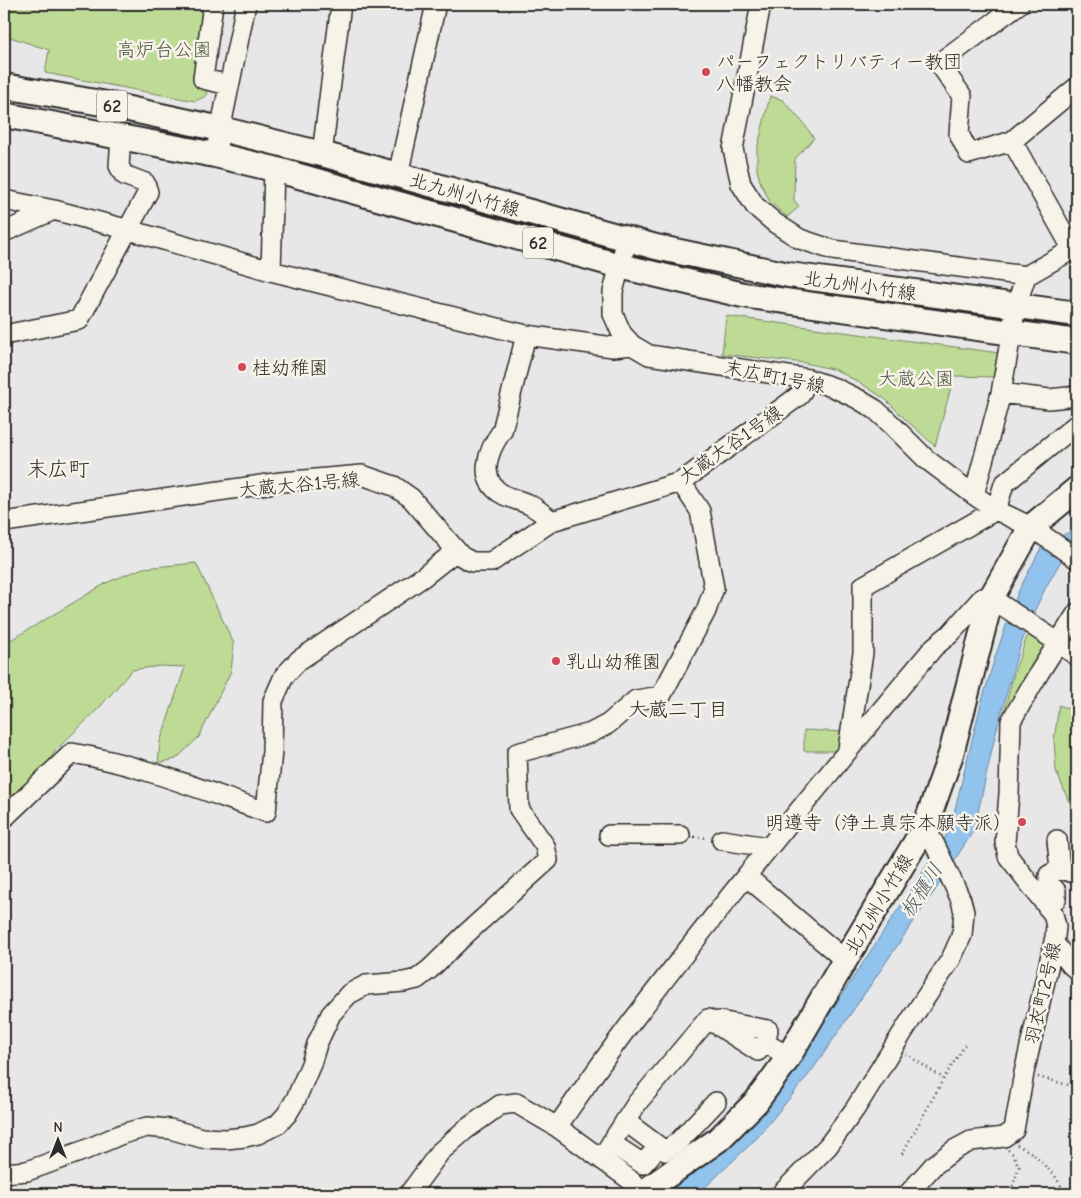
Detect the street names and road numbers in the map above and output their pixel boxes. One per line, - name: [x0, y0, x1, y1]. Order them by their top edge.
- road number: 62: [97, 90, 127, 122]
- street label: 北九州小竹線: [407, 169, 523, 221]
- road number: 62: [523, 228, 553, 258]
- street label: 北九州小竹線: [802, 267, 918, 305]
- street label: 末広町1号線: [722, 356, 827, 398]
- street label: 大蔵大谷1号線: [674, 401, 787, 489]
- street label: 大蔵大谷1号線: [238, 469, 361, 501]
- street label: 北九州小竹線: [840, 850, 918, 959]
- street label: 羽衣町2号線: [1020, 940, 1065, 1047]

